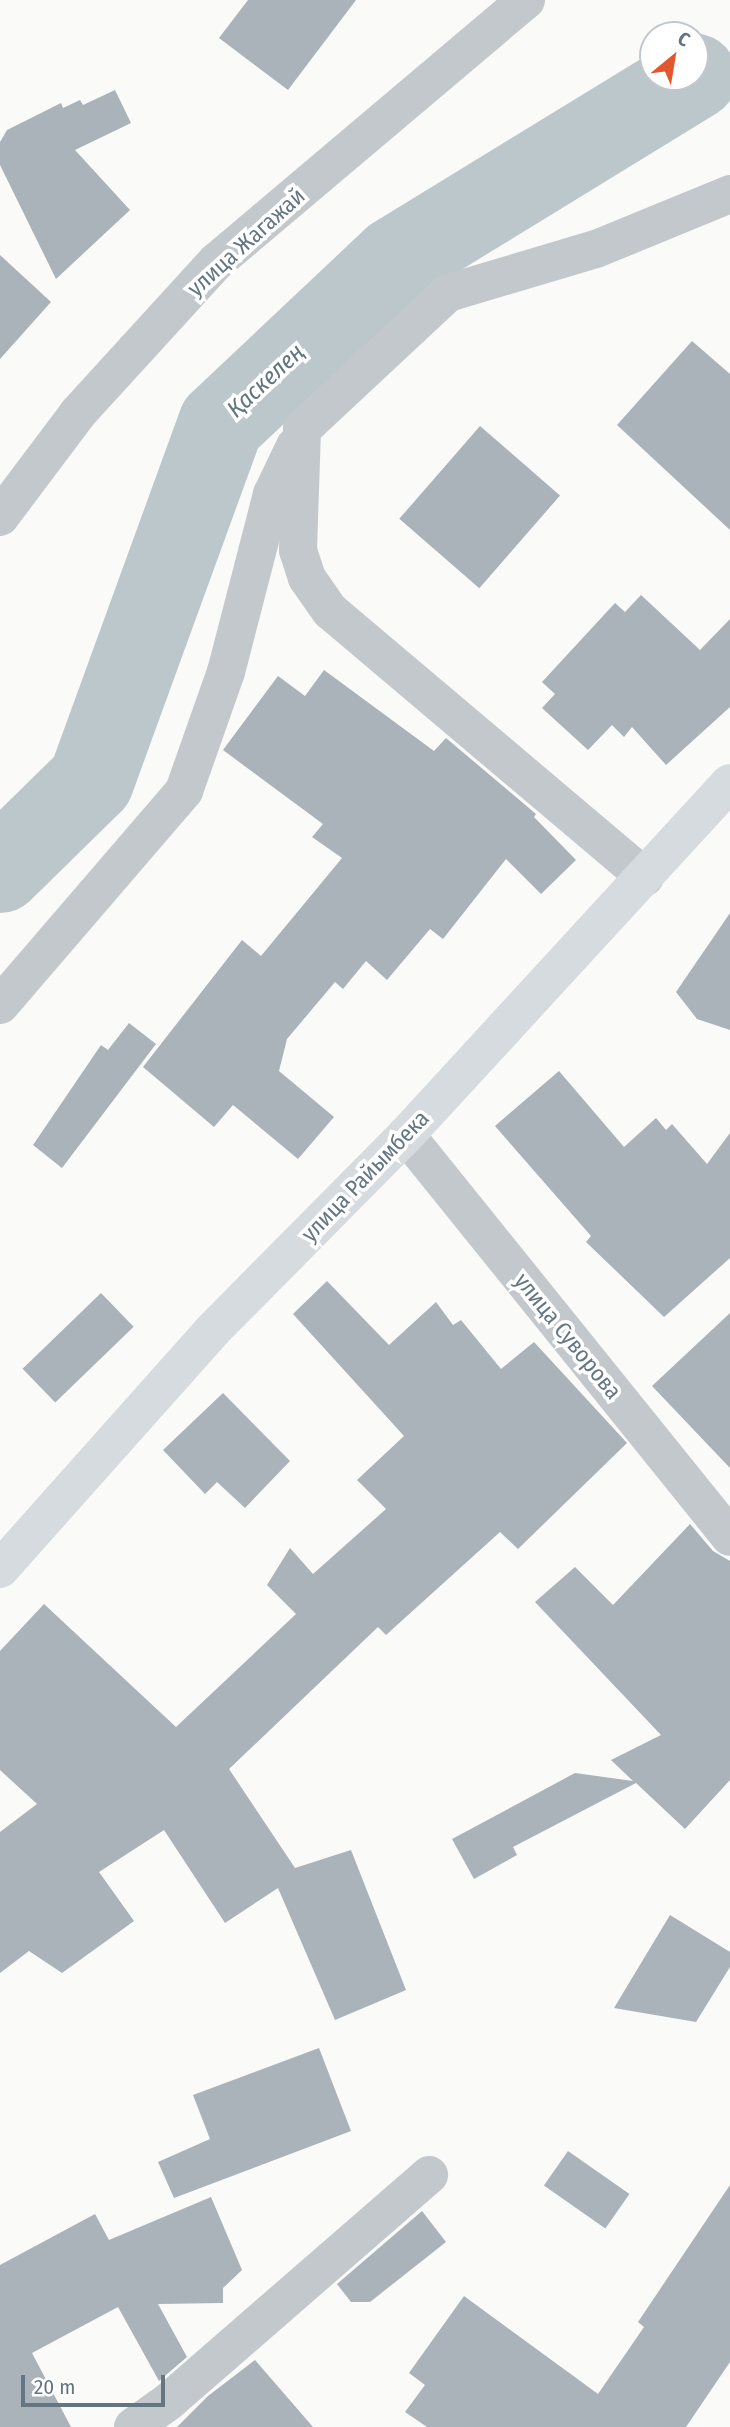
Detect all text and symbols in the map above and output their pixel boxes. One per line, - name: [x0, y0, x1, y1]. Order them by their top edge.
- north arrow: [639, 21, 709, 91]
- text: С: [674, 27, 694, 52]
- street label: улица Жагажай: [182, 182, 310, 302]
- water label: Қаскелең: [221, 338, 311, 424]
- street label: улица Райымбека: [295, 1105, 435, 1247]
- street label: улица Суворова: [509, 1267, 627, 1405]
- scale bar: [24, 2360, 168, 2404]
- text: 20 m: [34, 2374, 75, 2400]

